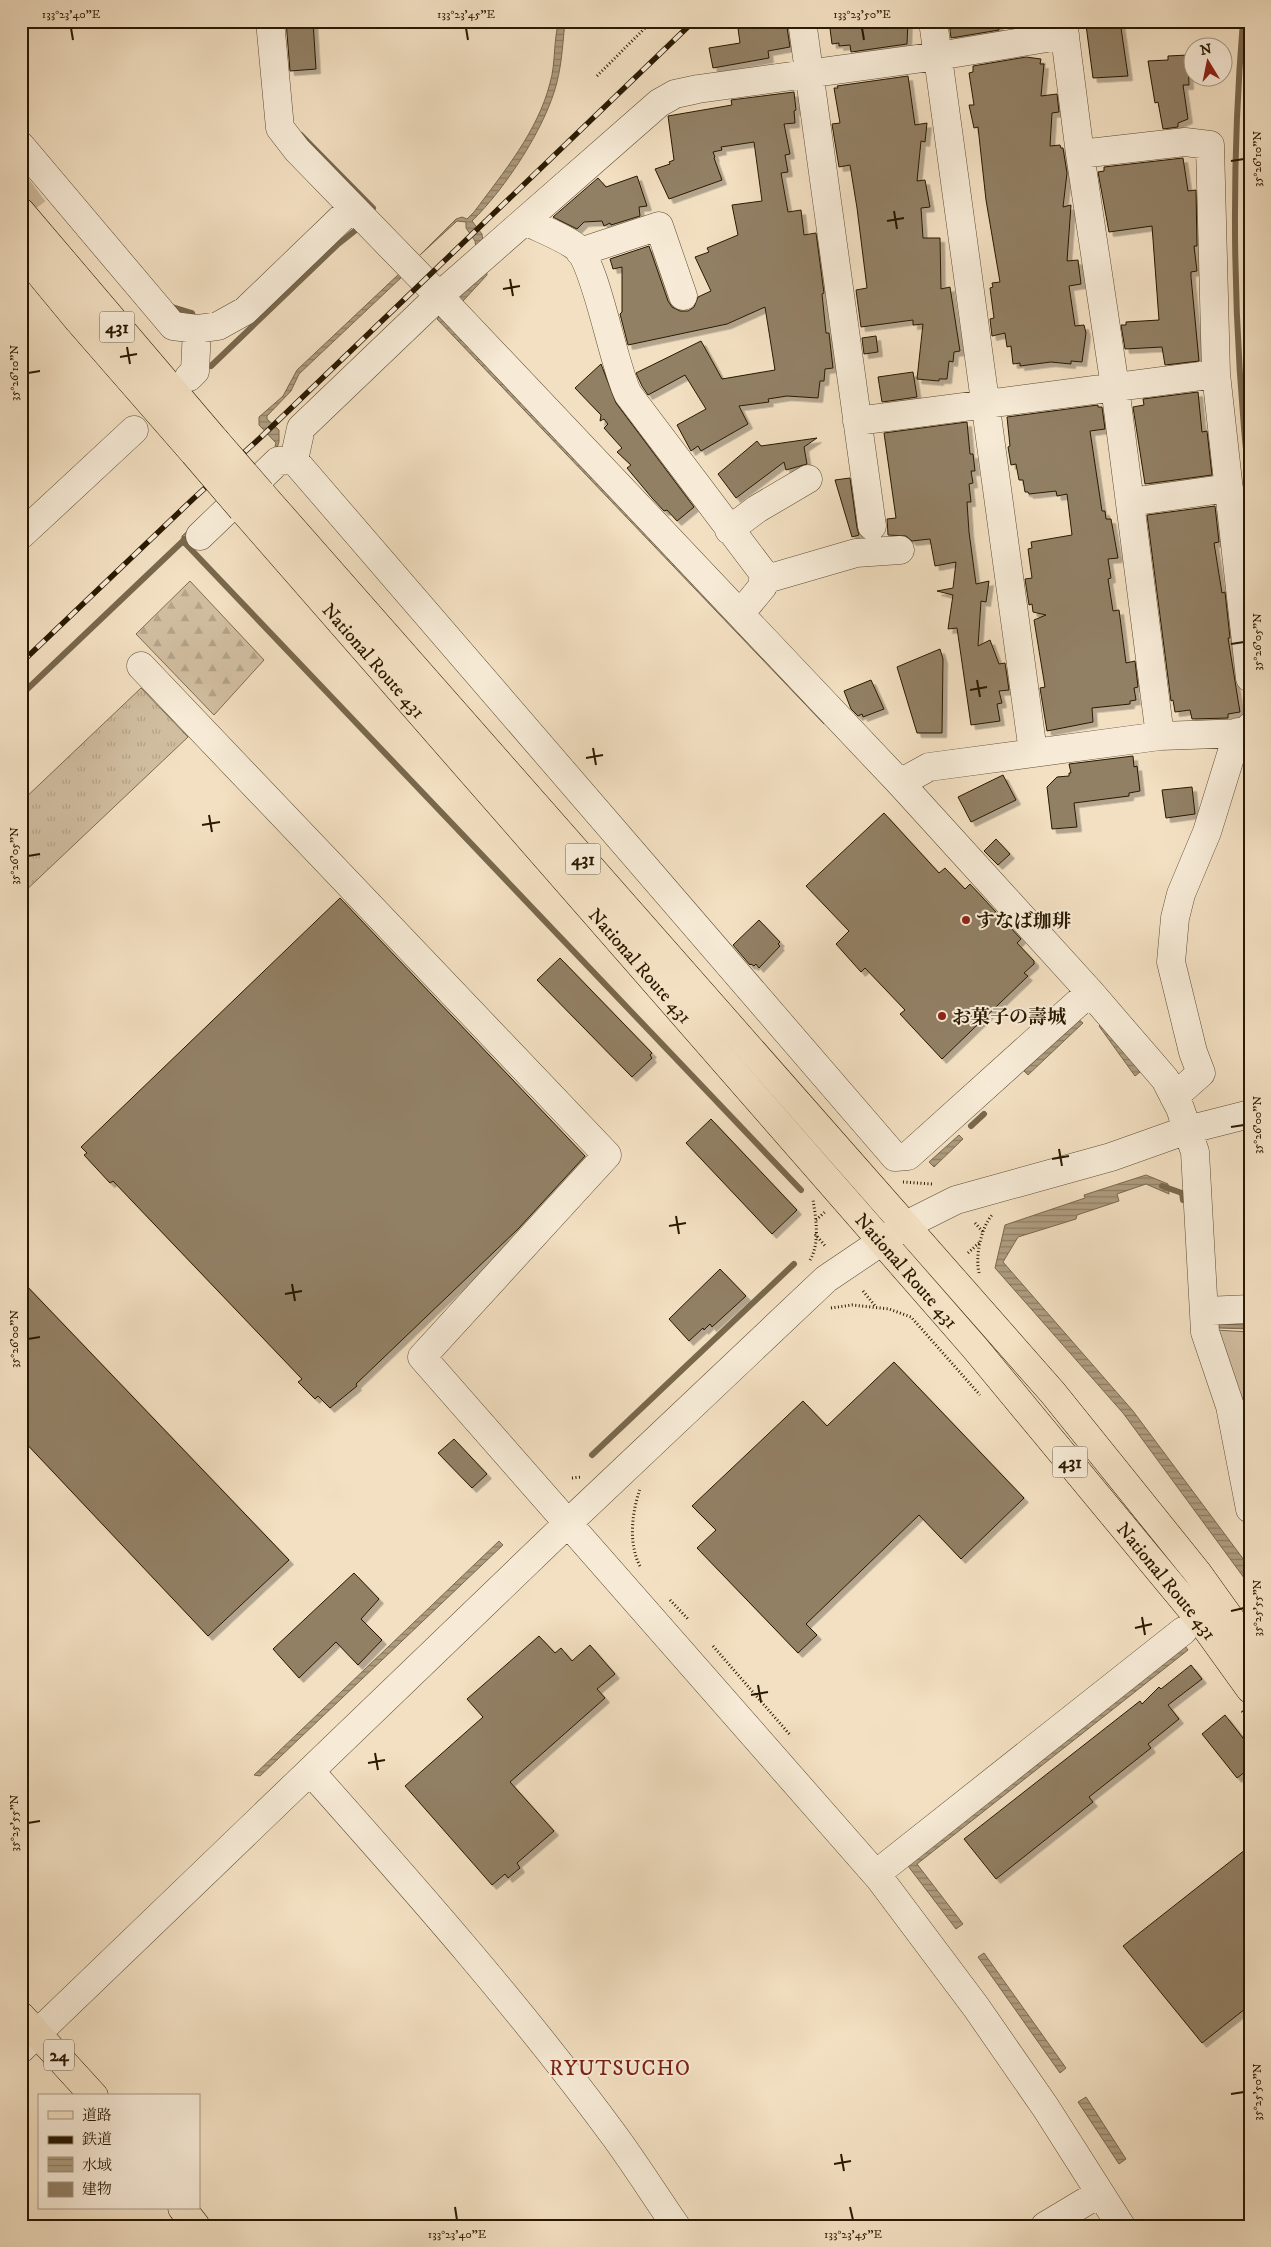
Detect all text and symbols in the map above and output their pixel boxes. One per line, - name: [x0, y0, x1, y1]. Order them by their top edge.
- text: 133°23'40"E: [42, 7, 101, 22]
- text: 133°23'45"E: [437, 7, 495, 22]
- text: 133°23'50"E: [833, 7, 891, 22]
- north arrow: [1184, 38, 1234, 88]
- text: N: [1199, 40, 1214, 60]
- text: 35°26'10"N: [1250, 131, 1265, 187]
- road number: 431: [100, 312, 134, 342]
- text: 35°26'10"N: [7, 345, 22, 401]
- street label: National Route 431: [317, 599, 430, 724]
- text: 35°26'05"N: [1250, 613, 1265, 671]
- text: 35°26'05"N: [7, 827, 22, 885]
- road number: 431: [566, 844, 600, 874]
- street label: National Route 431: [583, 904, 696, 1029]
- place label: すなば珈琲: [976, 910, 1071, 933]
- marker: すなば珈琲: [960, 914, 972, 926]
- place label: お菓子の壽城: [952, 1006, 1066, 1029]
- marker: お菓子の壽城: [936, 1010, 948, 1022]
- text: 35°26'00"N: [1250, 1096, 1265, 1154]
- street label: National Route 431: [850, 1209, 963, 1334]
- text: 35°26'00"N: [7, 1310, 22, 1368]
- road number: 431: [1052, 1446, 1088, 1478]
- street label: National Route 431: [1111, 1518, 1221, 1645]
- text: 35°25'55"N: [1250, 1579, 1265, 1636]
- text: 35°25'55"N: [7, 1794, 22, 1851]
- road number: 24: [44, 2040, 74, 2070]
- district label: RYUTSUCHO: [549, 2056, 691, 2082]
- text: 35°25'50"N: [1250, 2063, 1265, 2121]
- legend: [38, 2094, 200, 2210]
- text: 道路: [82, 2106, 112, 2125]
- text: 鉄道: [82, 2130, 112, 2149]
- text: 水域: [82, 2156, 112, 2175]
- text: 建物: [82, 2180, 112, 2199]
- text: 133°23'40"E: [428, 2227, 487, 2242]
- text: 133°23'45"E: [824, 2227, 882, 2242]

